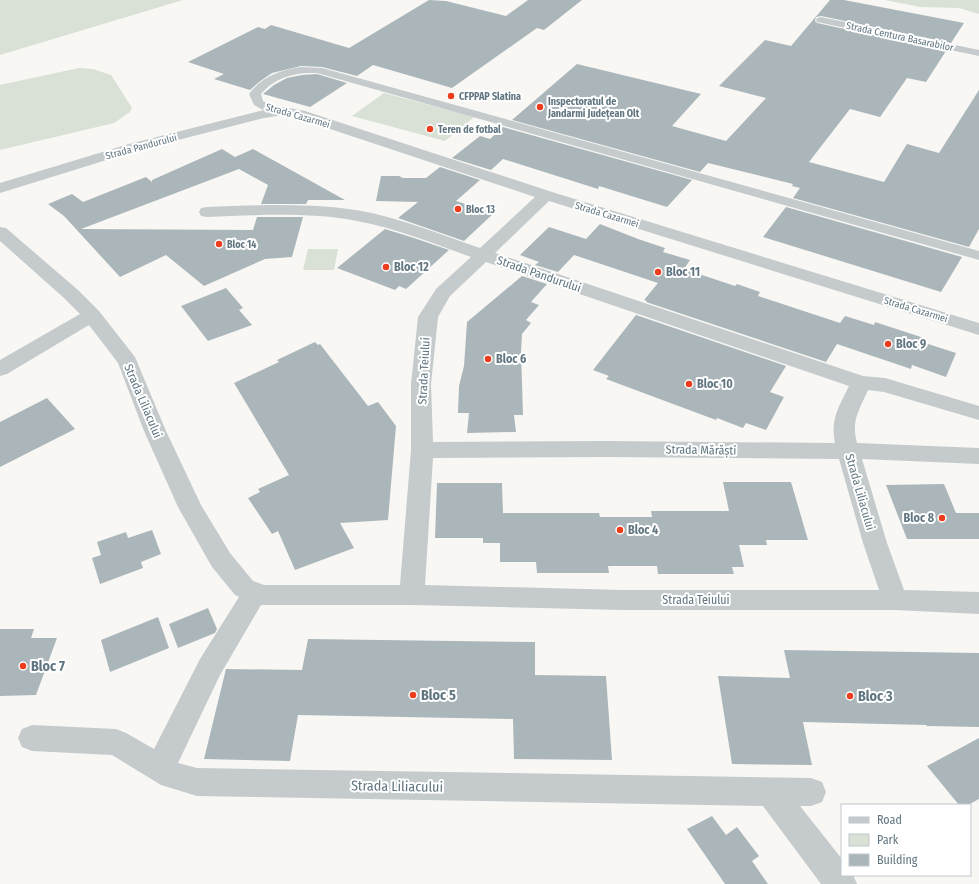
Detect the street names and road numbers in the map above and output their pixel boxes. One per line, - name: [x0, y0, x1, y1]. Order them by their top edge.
- street label: Strada Centura Basarabilor: [845, 20, 955, 54]
- street label: Strada Cazarmei: [264, 101, 331, 131]
- street label: Strada Pandurului: [104, 132, 178, 162]
- street label: Strada Cazarmei: [573, 200, 640, 230]
- street label: Strada Pandurului: [495, 253, 583, 295]
- street label: Strada Cazarmei: [882, 295, 949, 325]
- street label: Strada Teiului: [415, 337, 433, 405]
- street label: Strada Liliacului: [121, 362, 165, 440]
- street label: Strada Mărăști: [665, 442, 737, 459]
- street label: Strada Liliacului: [842, 452, 878, 532]
- street label: Strada Teiului: [662, 593, 730, 607]
- street label: Strada Liliacului: [351, 777, 443, 796]

